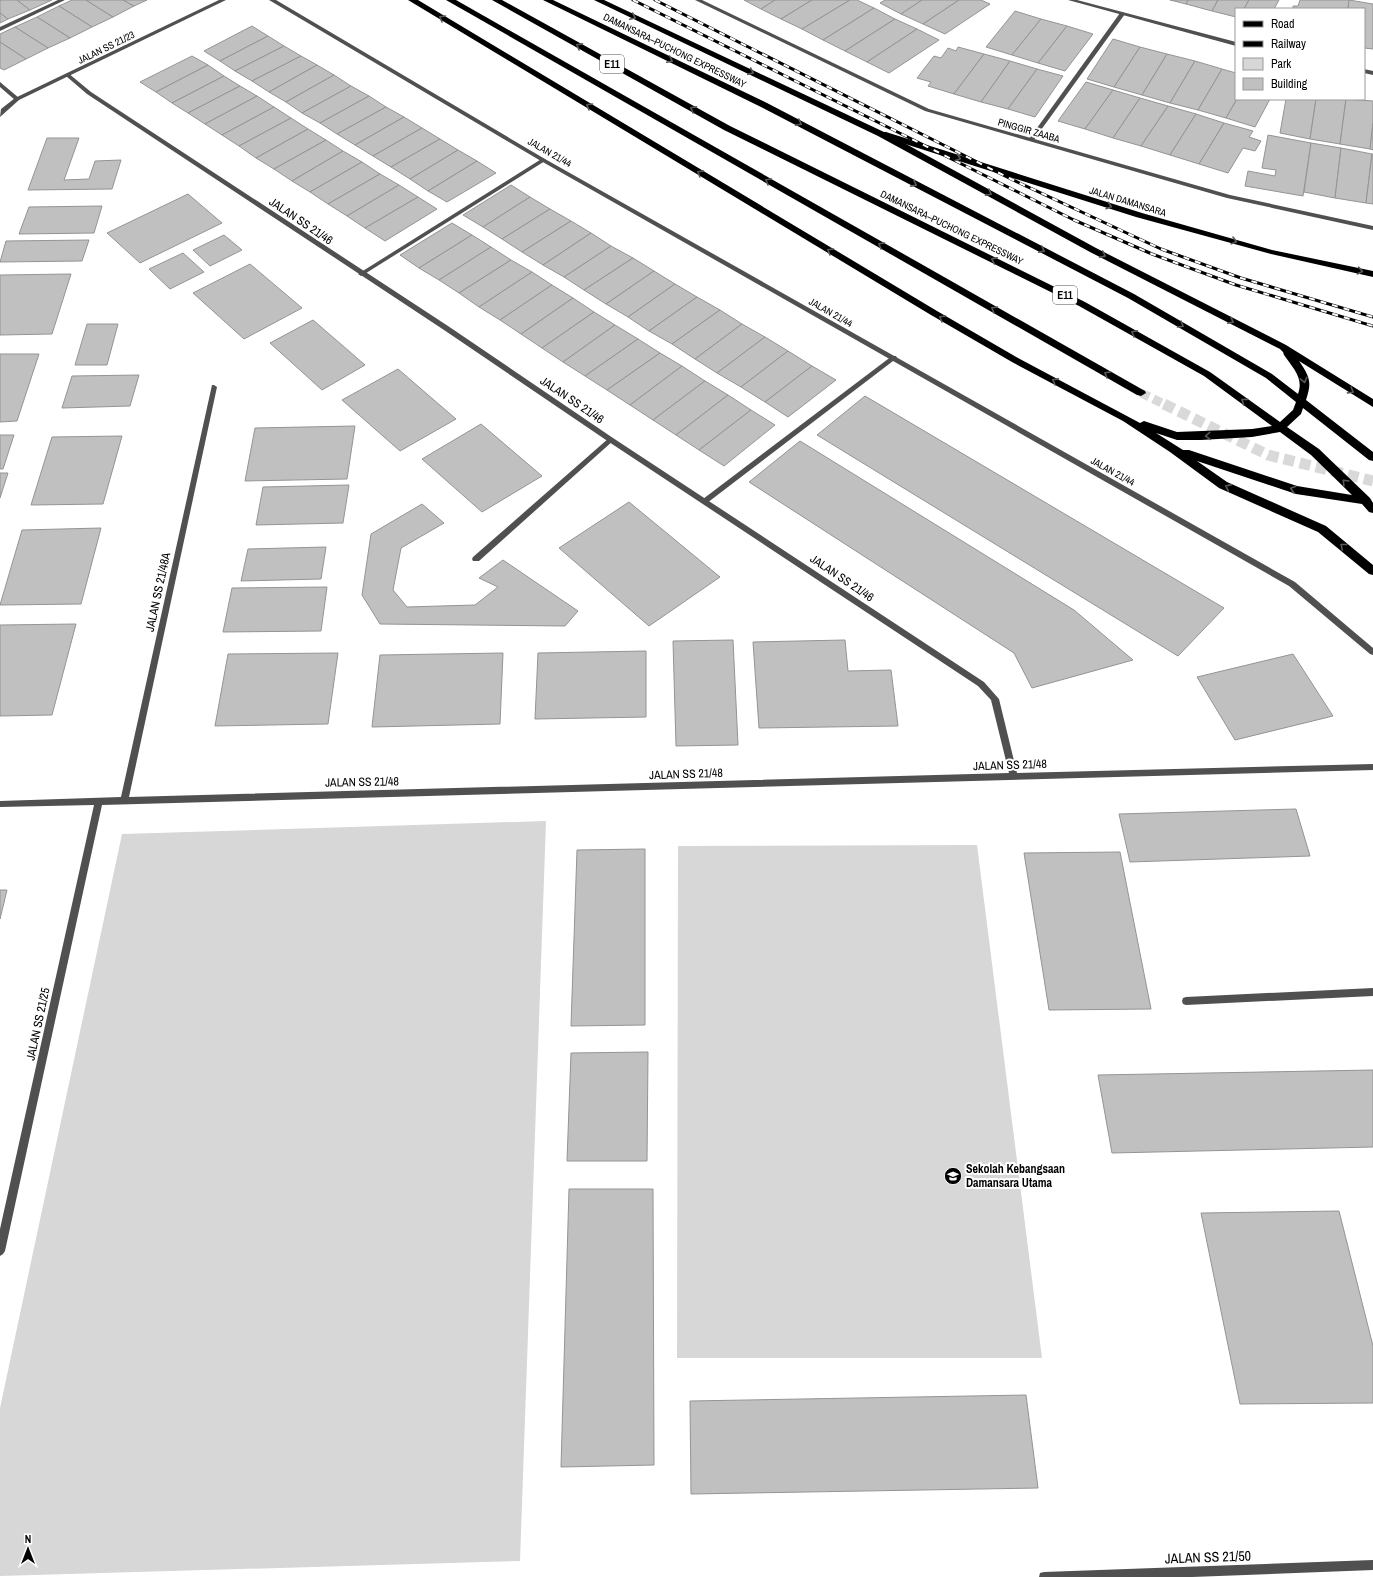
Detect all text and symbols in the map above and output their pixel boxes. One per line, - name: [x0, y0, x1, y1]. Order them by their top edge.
- legend: [1235, 8, 1365, 100]
- street label: DAMANSARA–PUCHONG EXPRESSWAY: [601, 10, 749, 91]
- one-way arrow: [629, 12, 637, 20]
- one-way arrow: [439, 15, 446, 22]
- text: Road: [1271, 16, 1295, 32]
- street label: JALAN SS 21/23: [76, 28, 137, 67]
- text: Railway: [1271, 36, 1306, 52]
- one-way arrow: [576, 43, 583, 51]
- road number: E11: [600, 55, 624, 73]
- one-way arrow: [666, 55, 673, 63]
- text: Park: [1271, 56, 1291, 72]
- one-way arrow: [747, 67, 754, 75]
- text: Building: [1271, 76, 1308, 92]
- one-way arrow: [586, 103, 593, 110]
- one-way arrow: [690, 106, 697, 113]
- street label: PINGGIR ZAABA: [996, 115, 1062, 146]
- one-way arrow: [795, 119, 802, 126]
- street label: JALAN 21/44: [526, 135, 574, 170]
- one-way arrow: [955, 153, 962, 162]
- one-way arrow: [697, 170, 704, 177]
- one-way arrow: [765, 178, 772, 185]
- one-way arrow: [910, 179, 918, 186]
- street label: JALAN DAMANSARA: [1088, 184, 1168, 220]
- street label: DAMANSARA–PUCHONG EXPRESSWAY: [878, 187, 1026, 268]
- one-way arrow: [985, 188, 992, 195]
- street label: JALAN SS 21/46: [266, 194, 336, 248]
- one-way arrow: [1105, 201, 1112, 209]
- one-way arrow: [1230, 236, 1237, 245]
- one-way arrow: [878, 242, 885, 250]
- one-way arrow: [1038, 245, 1045, 253]
- one-way arrow: [827, 249, 834, 256]
- one-way arrow: [1099, 250, 1106, 258]
- one-way arrow: [990, 257, 998, 265]
- one-way arrow: [1357, 267, 1364, 275]
- road number: E11: [1053, 286, 1077, 304]
- street label: JALAN 21/44: [807, 295, 855, 330]
- one-way arrow: [991, 307, 998, 314]
- one-way arrow: [939, 316, 946, 323]
- one-way arrow: [1227, 316, 1234, 323]
- one-way arrow: [1177, 321, 1184, 328]
- one-way arrow: [1131, 330, 1138, 337]
- one-way arrow: [1104, 371, 1111, 378]
- street label: JALAN SS 21/46: [537, 373, 607, 427]
- one-way arrow: [1299, 376, 1308, 383]
- one-way arrow: [1052, 379, 1060, 386]
- one-way arrow: [1347, 386, 1354, 393]
- one-way arrow: [1242, 399, 1249, 406]
- one-way arrow: [1205, 431, 1211, 440]
- street label: JALAN 21/44: [1088, 454, 1137, 489]
- one-way arrow: [1342, 479, 1350, 487]
- one-way arrow: [1225, 484, 1233, 492]
- one-way arrow: [1290, 485, 1297, 494]
- one-way arrow: [1341, 544, 1348, 551]
- street label: JALAN SS 21/48A: [142, 551, 174, 633]
- street label: JALAN SS 21/46: [807, 551, 877, 605]
- street label: JALAN SS 21/48: [973, 756, 1047, 774]
- street label: JALAN SS 21/48: [649, 765, 723, 783]
- street label: JALAN SS 21/48: [325, 773, 399, 791]
- street label: JALAN SS 21/25: [22, 986, 54, 1062]
- place label: Sekolah Kebangsaan Damansara Utama: [966, 1161, 1065, 1191]
- school or university icon: Sekolah Kebangsaan Damansara Utama: [943, 1166, 963, 1186]
- north arrow: [8, 1529, 48, 1569]
- text: N: [25, 1532, 31, 1546]
- street label: JALAN SS 21/50: [1165, 1547, 1251, 1567]

